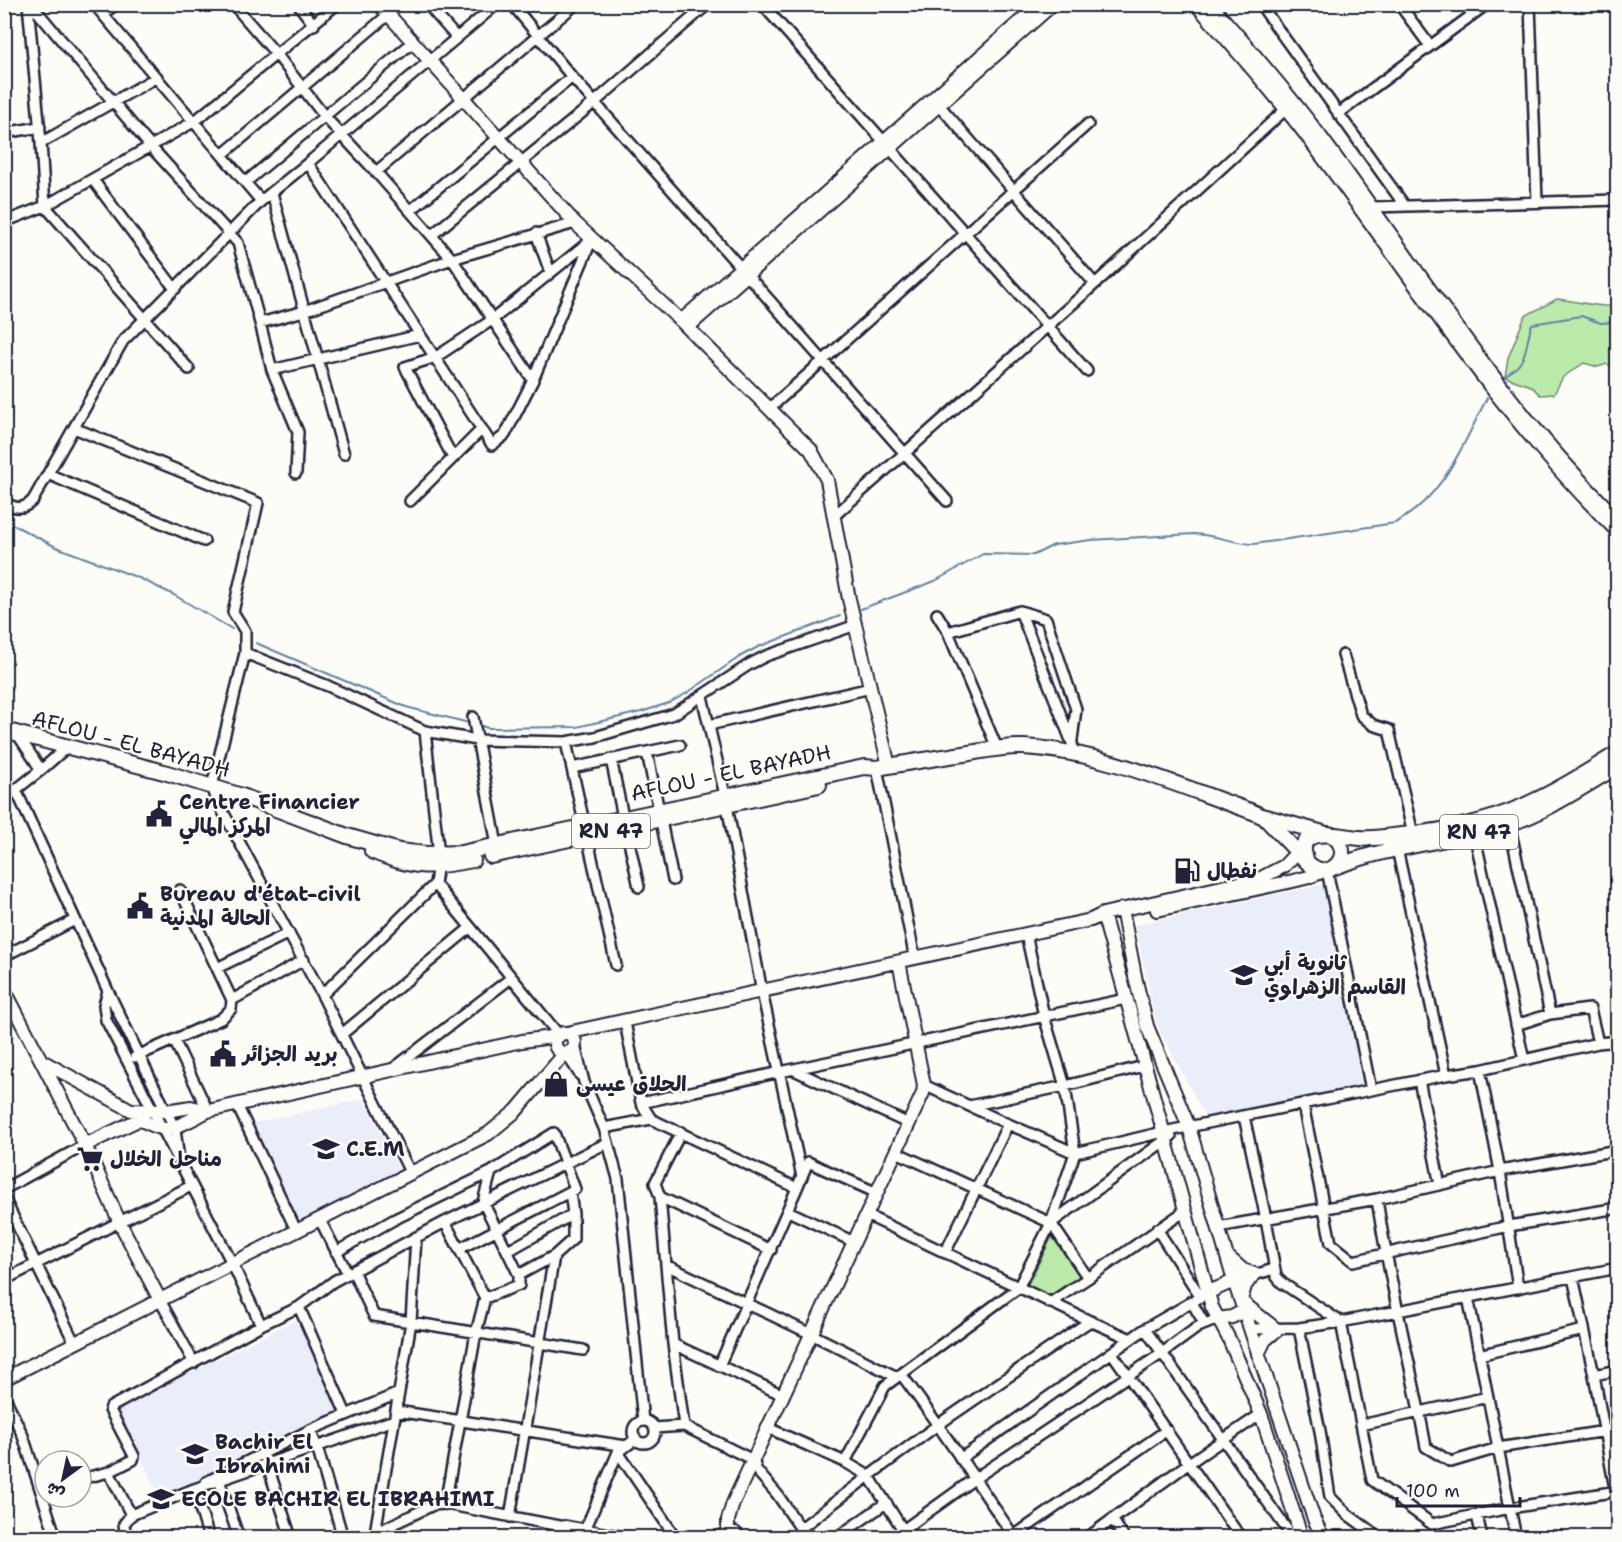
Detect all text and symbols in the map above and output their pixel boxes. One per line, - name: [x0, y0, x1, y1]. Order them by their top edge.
- street label: AFLOU - EL BAYADH: [29, 704, 233, 784]
- street label: AFLOU - EL BAYADH: [628, 738, 834, 808]
- place label: Centre Financier المركز المالي: [179, 788, 360, 845]
- public building icon: Centre Financier المركز المالي: [144, 799, 174, 829]
- road number: RN 47: [572, 814, 650, 848]
- road number: RN 47: [1440, 815, 1518, 849]
- fuel station icon: نفطال: [1172, 856, 1202, 886]
- place label: نفطال: [1207, 857, 1257, 885]
- place label: Bureau d'état-civil الحالة المدنية: [160, 880, 361, 932]
- public building icon: Bureau d'état-civil الحالة المدنية: [125, 891, 155, 921]
- place label: ثانوية أبي القاسم الزهراوي: [1264, 949, 1406, 1003]
- school or university icon: ثانوية أبي القاسم الزهراوي: [1229, 960, 1259, 990]
- public building icon: بريد الجزائر: [208, 1039, 238, 1069]
- place label: بريد الجزائر: [241, 1040, 338, 1068]
- shop icon: الحلاق عيسى: [541, 1069, 571, 1099]
- place label: الحلاق عيسى: [576, 1070, 687, 1098]
- school or university icon: C.E.M: [311, 1134, 341, 1164]
- place label: C.E.M: [346, 1135, 405, 1163]
- supermarket icon: مناحل الخلال: [75, 1144, 105, 1174]
- place label: مناحل الخلال: [110, 1145, 222, 1173]
- place label: Bachir El Ibrahimi: [215, 1428, 313, 1480]
- school or university icon: Bachir El Ibrahimi: [180, 1439, 210, 1469]
- north arrow: [33, 1449, 93, 1509]
- scale bar: [1397, 1470, 1520, 1508]
- text: ش: [42, 1478, 68, 1505]
- text: 100 m: [1406, 1479, 1460, 1503]
- school or university icon: ECOLE BACHIR EL IBRAHIMI: [146, 1484, 176, 1514]
- place label: ECOLE BACHIR EL IBRAHIMI: [181, 1485, 495, 1513]

